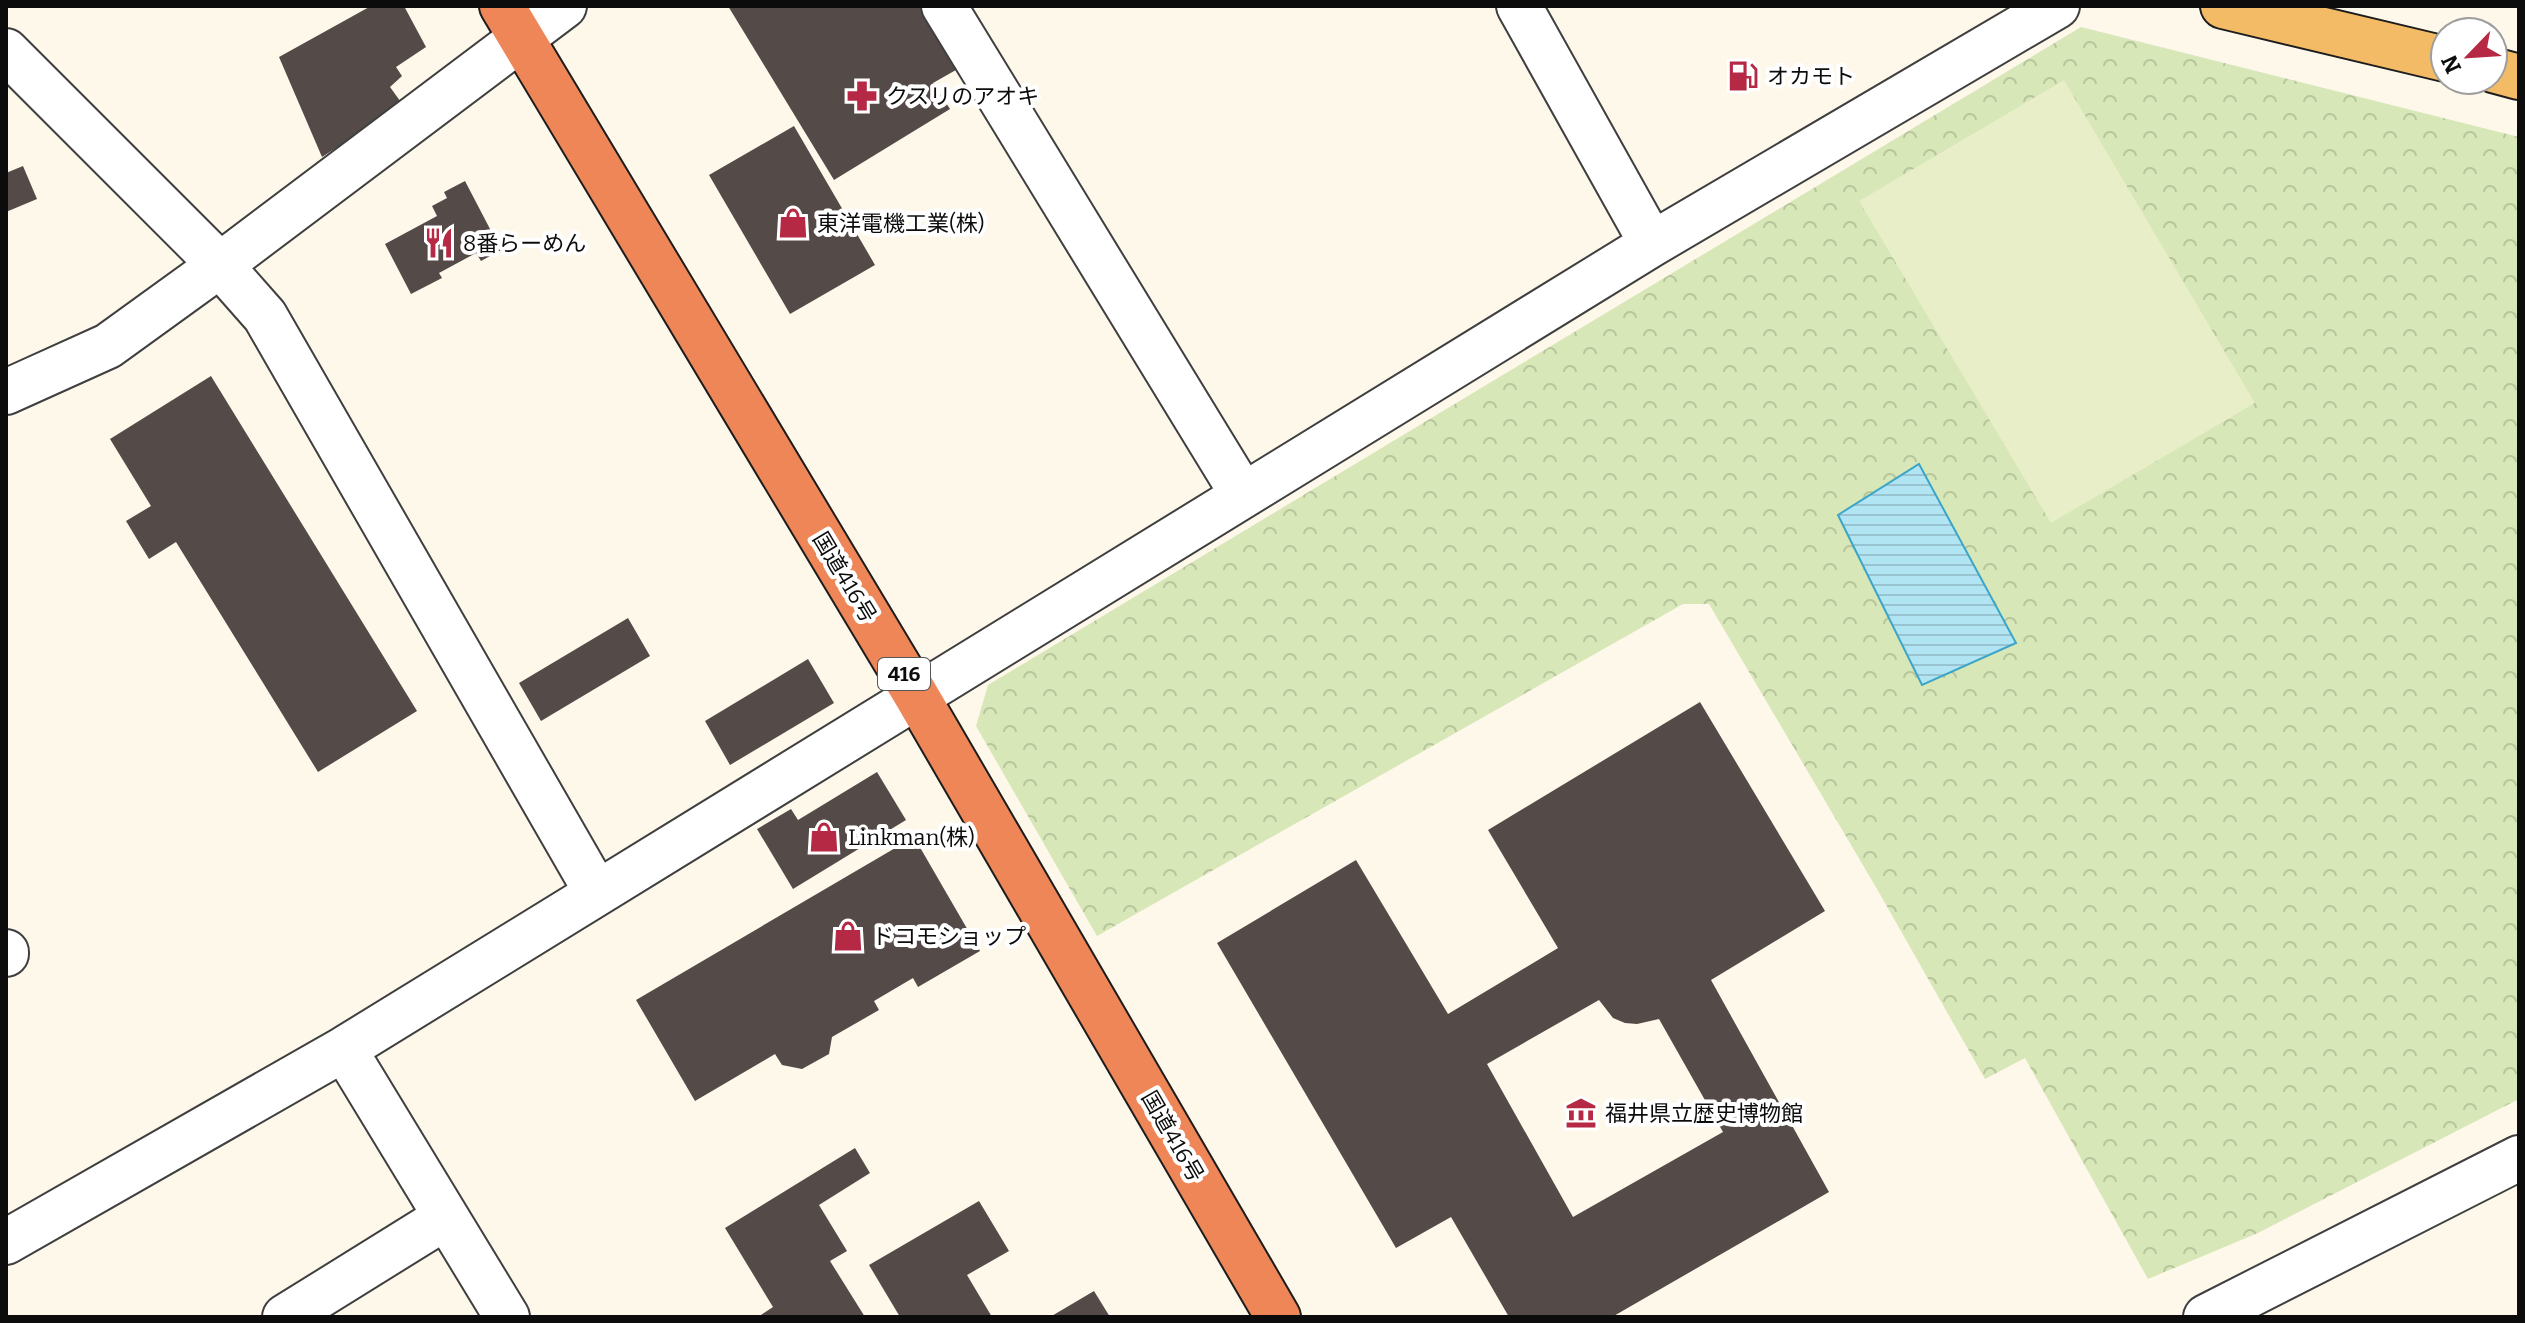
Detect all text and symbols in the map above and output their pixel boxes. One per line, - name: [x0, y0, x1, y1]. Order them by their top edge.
- north arrow: [2429, 16, 2509, 96]
- text: N: [2435, 51, 2467, 78]
- fuel station icon: オカモト: [1726, 59, 1760, 93]
- place label: オカモト: [1767, 63, 1855, 90]
- pharmacy icon: クスリのアオキ: [845, 79, 879, 113]
- place label: クスリのアオキ: [886, 83, 1039, 110]
- shop icon: 東洋電機工業(株): [776, 206, 810, 240]
- place label: 東洋電機工業(株): [817, 210, 985, 237]
- restaurant icon: 8番らーめん: [422, 226, 456, 260]
- place label: 8番らーめん: [463, 230, 586, 257]
- street label: 国道416号: [807, 527, 882, 627]
- road number: 416: [878, 658, 930, 690]
- shop icon: Linkman(株): [807, 820, 841, 854]
- place label: Linkman(株): [848, 824, 975, 851]
- shop icon: ドコモショップ: [831, 919, 865, 953]
- place label: ドコモショップ: [872, 923, 1026, 950]
- street label: 国道416号: [1136, 1086, 1209, 1187]
- museum icon: 福井県立歴史博物館: [1564, 1096, 1598, 1130]
- place label: 福井県立歴史博物館: [1605, 1100, 1803, 1127]

